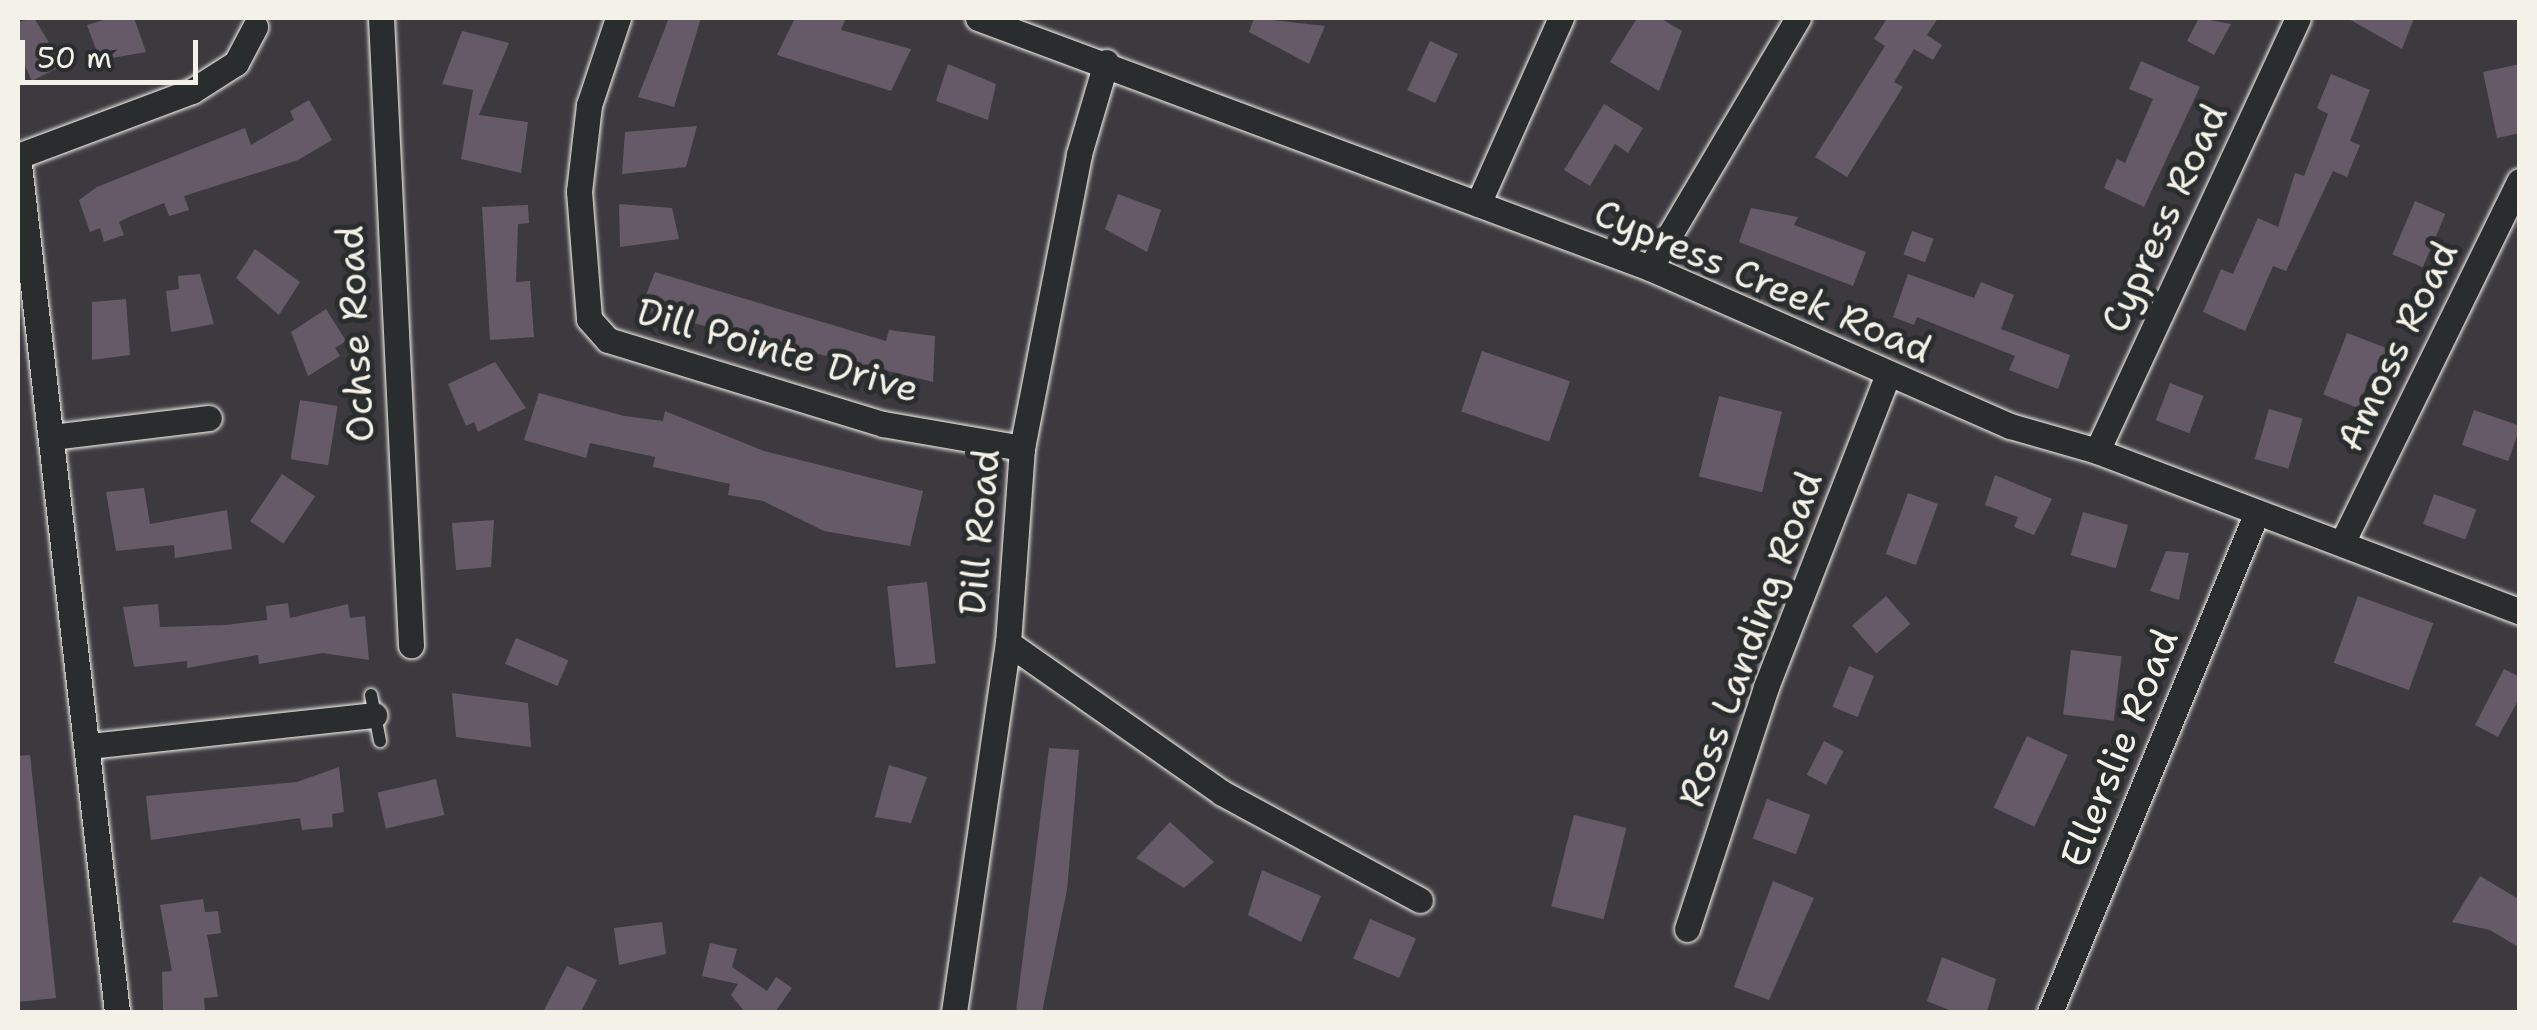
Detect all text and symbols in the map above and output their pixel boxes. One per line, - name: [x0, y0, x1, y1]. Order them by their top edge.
- scale bar: [25, 20, 202, 82]
- text: 50 m: [37, 37, 112, 78]
- street label: Cypress Road: [2091, 96, 2237, 340]
- street label: Cypress Creek Road: [1588, 189, 1938, 373]
- street label: Ochse Road: [327, 224, 383, 444]
- street label: Amoss Road: [2327, 234, 2467, 458]
- street label: Dill Pointe Drive: [632, 288, 924, 412]
- street label: Dill Road: [949, 447, 1009, 617]
- street label: Ross Landing Road: [1668, 465, 1832, 813]
- street label: Ellerslie Road: [2051, 623, 2187, 873]

